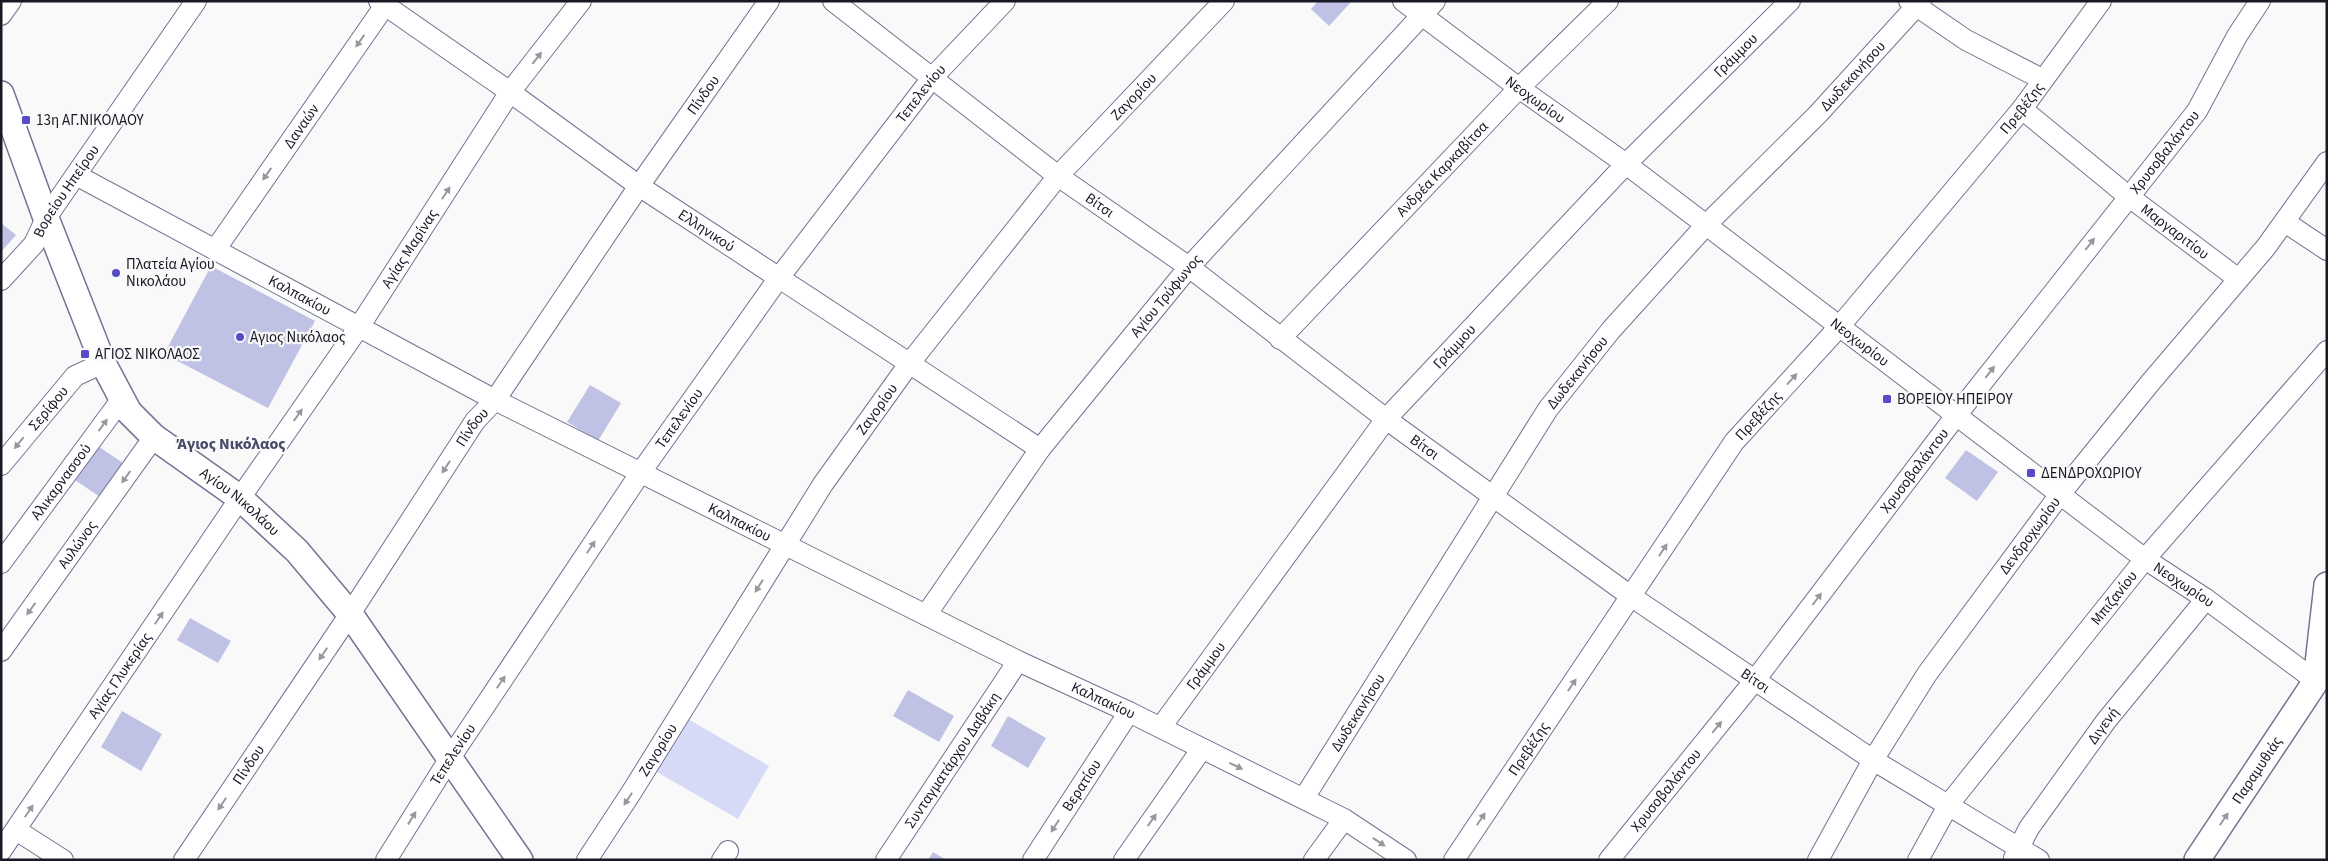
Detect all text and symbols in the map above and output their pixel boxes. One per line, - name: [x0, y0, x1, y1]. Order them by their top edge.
- street label: Γράμμου: [1709, 29, 1763, 82]
- one-way arrow: [355, 34, 365, 48]
- street label: Δωδεκανήσου: [1816, 37, 1891, 116]
- one-way arrow: [531, 52, 542, 65]
- street label: Τεπελενίου: [891, 60, 951, 128]
- street label: Ζαγορίου: [1106, 68, 1162, 125]
- street label: Πίνδου: [682, 71, 725, 119]
- street label: Νεοχωρίου: [1501, 71, 1569, 129]
- street label: Πρεβέζης: [1995, 78, 2049, 139]
- street label: Δαναών: [279, 100, 324, 153]
- street label: Χρυσοβαλάντου: [2125, 106, 2205, 199]
- place label: 13η ΑΓ.ΝΙΚΟΛΑΟΥ: [36, 110, 145, 131]
- marker: 13η ΑΓ.ΝΙΚΟΛΑΟΥ: [20, 114, 32, 126]
- street label: Ανδρέα Καρκαβίτσα: [1392, 116, 1494, 222]
- street label: Βορείου Ηπείρου: [28, 141, 105, 241]
- one-way arrow: [262, 168, 272, 181]
- one-way arrow: [441, 186, 450, 199]
- street label: Βίτσι: [1081, 188, 1118, 223]
- street label: Μαργαριτίου: [2136, 199, 2213, 265]
- street label: Ελληνικού: [674, 204, 739, 257]
- street label: Αγίας Μαρίνας: [377, 205, 443, 292]
- one-way arrow: [2085, 238, 2096, 251]
- street label: Αγίου Τρύφωνος: [1126, 249, 1207, 342]
- place label: Πλατεία Αγίου Νικολάου: [126, 254, 215, 292]
- marker: Πλατεία Αγίου Νικολάου: [110, 267, 122, 279]
- street label: Καλπακίου: [265, 270, 335, 321]
- street label: Νεοχωρίου: [1826, 313, 1893, 372]
- street label: Γράμμου: [1428, 320, 1481, 374]
- place label: Αγιος Νικόλαος: [250, 327, 346, 348]
- marker: Αγιος Νικόλαος: [234, 331, 246, 343]
- street label: Δωδεκανήσου: [1542, 332, 1613, 414]
- place label: ΑΓΙΟΣ ΝΙΚΟΛΑΟΣ: [95, 344, 200, 365]
- marker: ΑΓΙΟΣ ΝΙΚΟΛΑΟΣ: [79, 348, 91, 360]
- one-way arrow: [1985, 366, 1996, 379]
- one-way arrow: [1786, 373, 1798, 385]
- street label: Ζαγορίου: [851, 379, 903, 440]
- street label: Σερίφου: [24, 382, 74, 435]
- street label: Τεπελενίου: [651, 384, 708, 453]
- street label: Πρεβέζης: [1730, 386, 1787, 445]
- place label: ΒΟΡΕΙΟΥ ΗΠΕΙΡΟΥ: [1897, 389, 2013, 410]
- marker: ΒΟΡΕΙΟΥ ΗΠΕΙΡΟΥ: [1881, 393, 1893, 405]
- street label: Πίνδου: [451, 403, 494, 451]
- one-way arrow: [293, 408, 303, 422]
- one-way arrow: [98, 418, 108, 432]
- street label: Χρυσοβαλάντου: [1876, 424, 1954, 518]
- street label: Βίτσι: [1405, 430, 1443, 465]
- district label: Άγιος Νικόλαος: [177, 433, 285, 455]
- one-way arrow: [14, 437, 25, 450]
- street label: Αλικαρνασσού: [26, 439, 97, 525]
- one-way arrow: [441, 460, 450, 474]
- street label: Αγίου Νικολάου: [195, 463, 284, 541]
- place label: ΔΕΝΔΡΟΧΩΡΙΟΥ: [2041, 463, 2142, 484]
- marker: ΔΕΝΔΡΟΧΩΡΙΟΥ: [2025, 467, 2037, 479]
- one-way arrow: [121, 470, 131, 484]
- street label: Δενδροχωρίου: [1994, 493, 2066, 579]
- street label: Καλπακίου: [704, 498, 775, 547]
- street label: Αυλώνος: [53, 516, 102, 573]
- one-way arrow: [586, 540, 596, 554]
- one-way arrow: [1658, 543, 1668, 557]
- street label: Νεοχωρίου: [2149, 557, 2219, 613]
- street label: Μπιζανίου: [2086, 566, 2143, 630]
- one-way arrow: [755, 579, 764, 593]
- one-way arrow: [1812, 592, 1822, 606]
- one-way arrow: [26, 602, 36, 616]
- one-way arrow: [154, 611, 164, 625]
- street label: Αγίας Γλυκερίας: [83, 628, 157, 723]
- street label: Γράμμου: [1182, 638, 1231, 694]
- one-way arrow: [318, 648, 328, 661]
- street label: Βίτσι: [1736, 663, 1774, 698]
- street label: Δωδεκανήσου: [1326, 670, 1390, 756]
- one-way arrow: [496, 675, 506, 689]
- street label: Καλπακίου: [1068, 677, 1139, 724]
- one-way arrow: [1567, 678, 1577, 692]
- street label: Συνταγματάρχου Δαβάκη: [900, 688, 1006, 833]
- street label: Διγενή: [2083, 703, 2124, 749]
- street label: Πρεβέζης: [1503, 717, 1555, 780]
- street label: Τεπελενίου: [425, 720, 481, 790]
- street label: Ζαγορίου: [634, 720, 683, 781]
- one-way arrow: [1712, 721, 1723, 734]
- street label: Παραμυθιάς: [2227, 732, 2288, 808]
- street label: Πίνδου: [228, 741, 270, 789]
- street label: Χρυσοβαλάντου: [1626, 744, 1706, 836]
- street label: Βερατίου: [1057, 755, 1107, 816]
- one-way arrow: [1229, 762, 1243, 770]
- one-way arrow: [623, 792, 633, 805]
- one-way arrow: [217, 797, 227, 810]
- one-way arrow: [24, 804, 34, 818]
- one-way arrow: [408, 812, 417, 825]
- one-way arrow: [1147, 813, 1157, 827]
- one-way arrow: [1476, 813, 1486, 826]
- one-way arrow: [2219, 813, 2229, 826]
- one-way arrow: [1050, 820, 1060, 833]
- one-way arrow: [1372, 837, 1386, 847]

